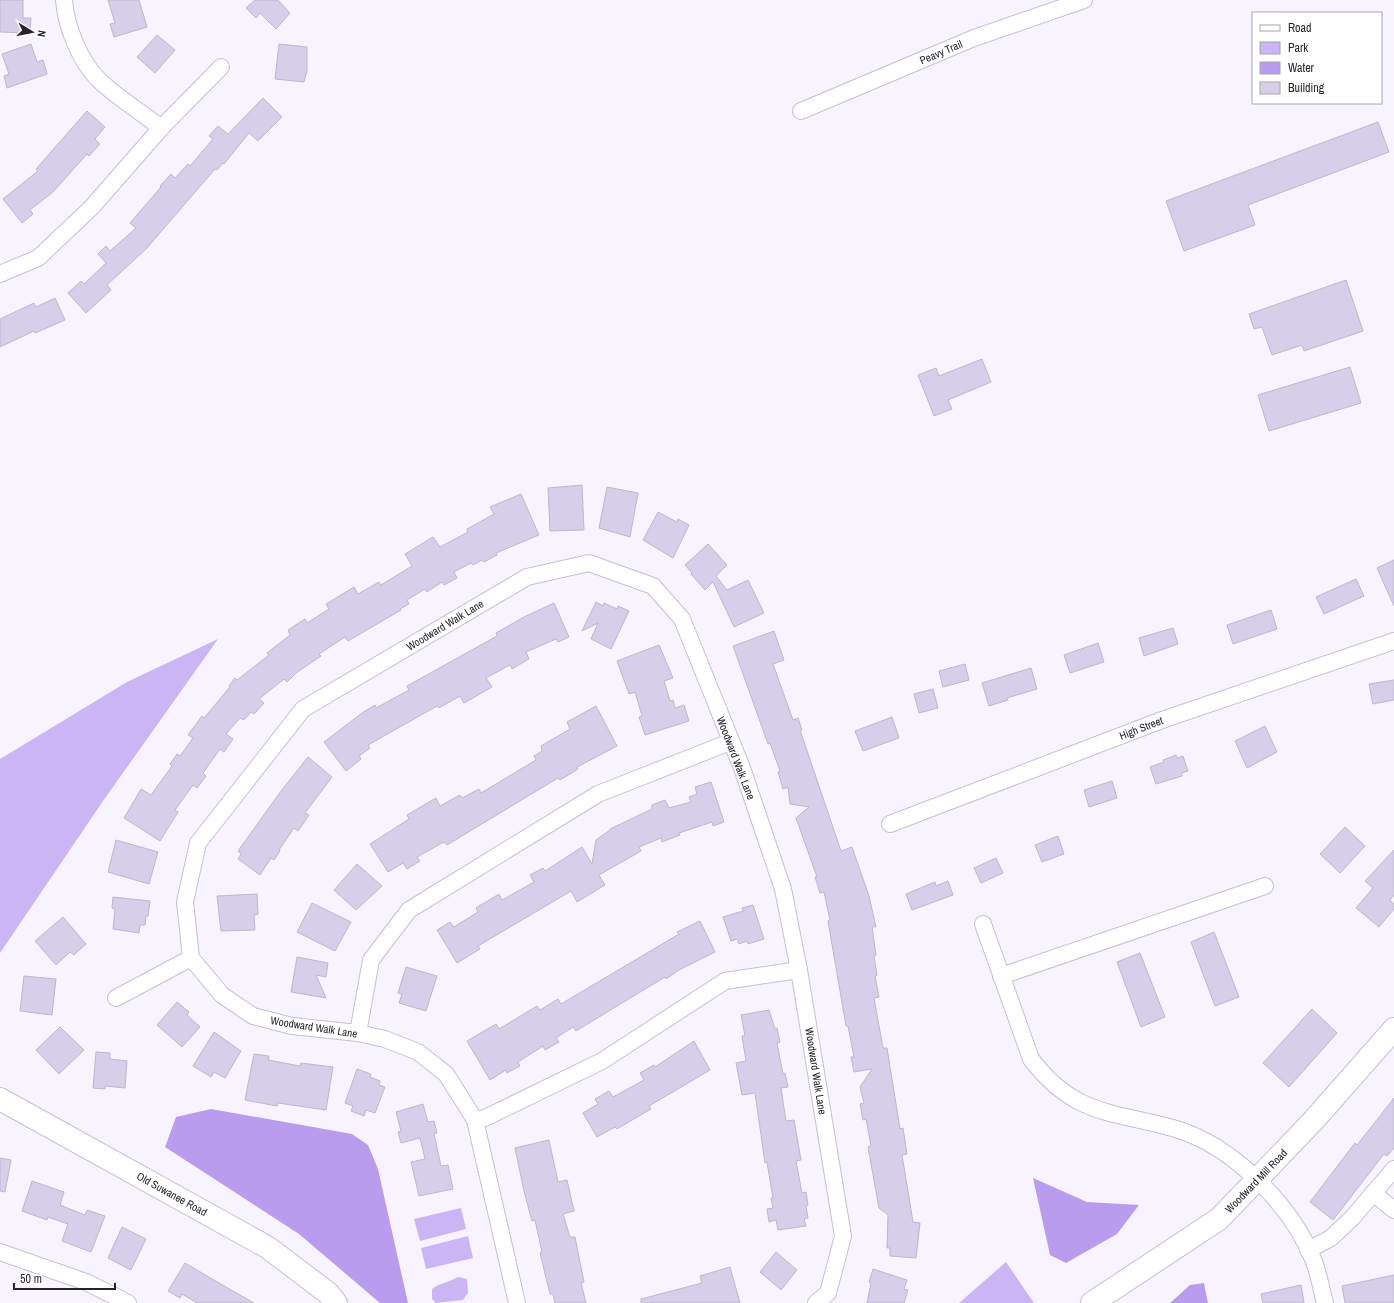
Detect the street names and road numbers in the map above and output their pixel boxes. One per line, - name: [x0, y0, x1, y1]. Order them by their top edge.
- street label: Peavy Trail: [917, 37, 965, 67]
- street label: Woodward Walk Lane: [404, 596, 486, 654]
- street label: High Street: [1117, 713, 1165, 743]
- street label: Woodward Walk Lane: [714, 715, 758, 801]
- street label: Woodward Walk Lane: [270, 1013, 358, 1041]
- street label: Woodward Walk Lane: [802, 1027, 830, 1115]
- street label: Woodward Mill Road: [1222, 1146, 1290, 1216]
- street label: Old Suwanee Road: [134, 1169, 210, 1219]

